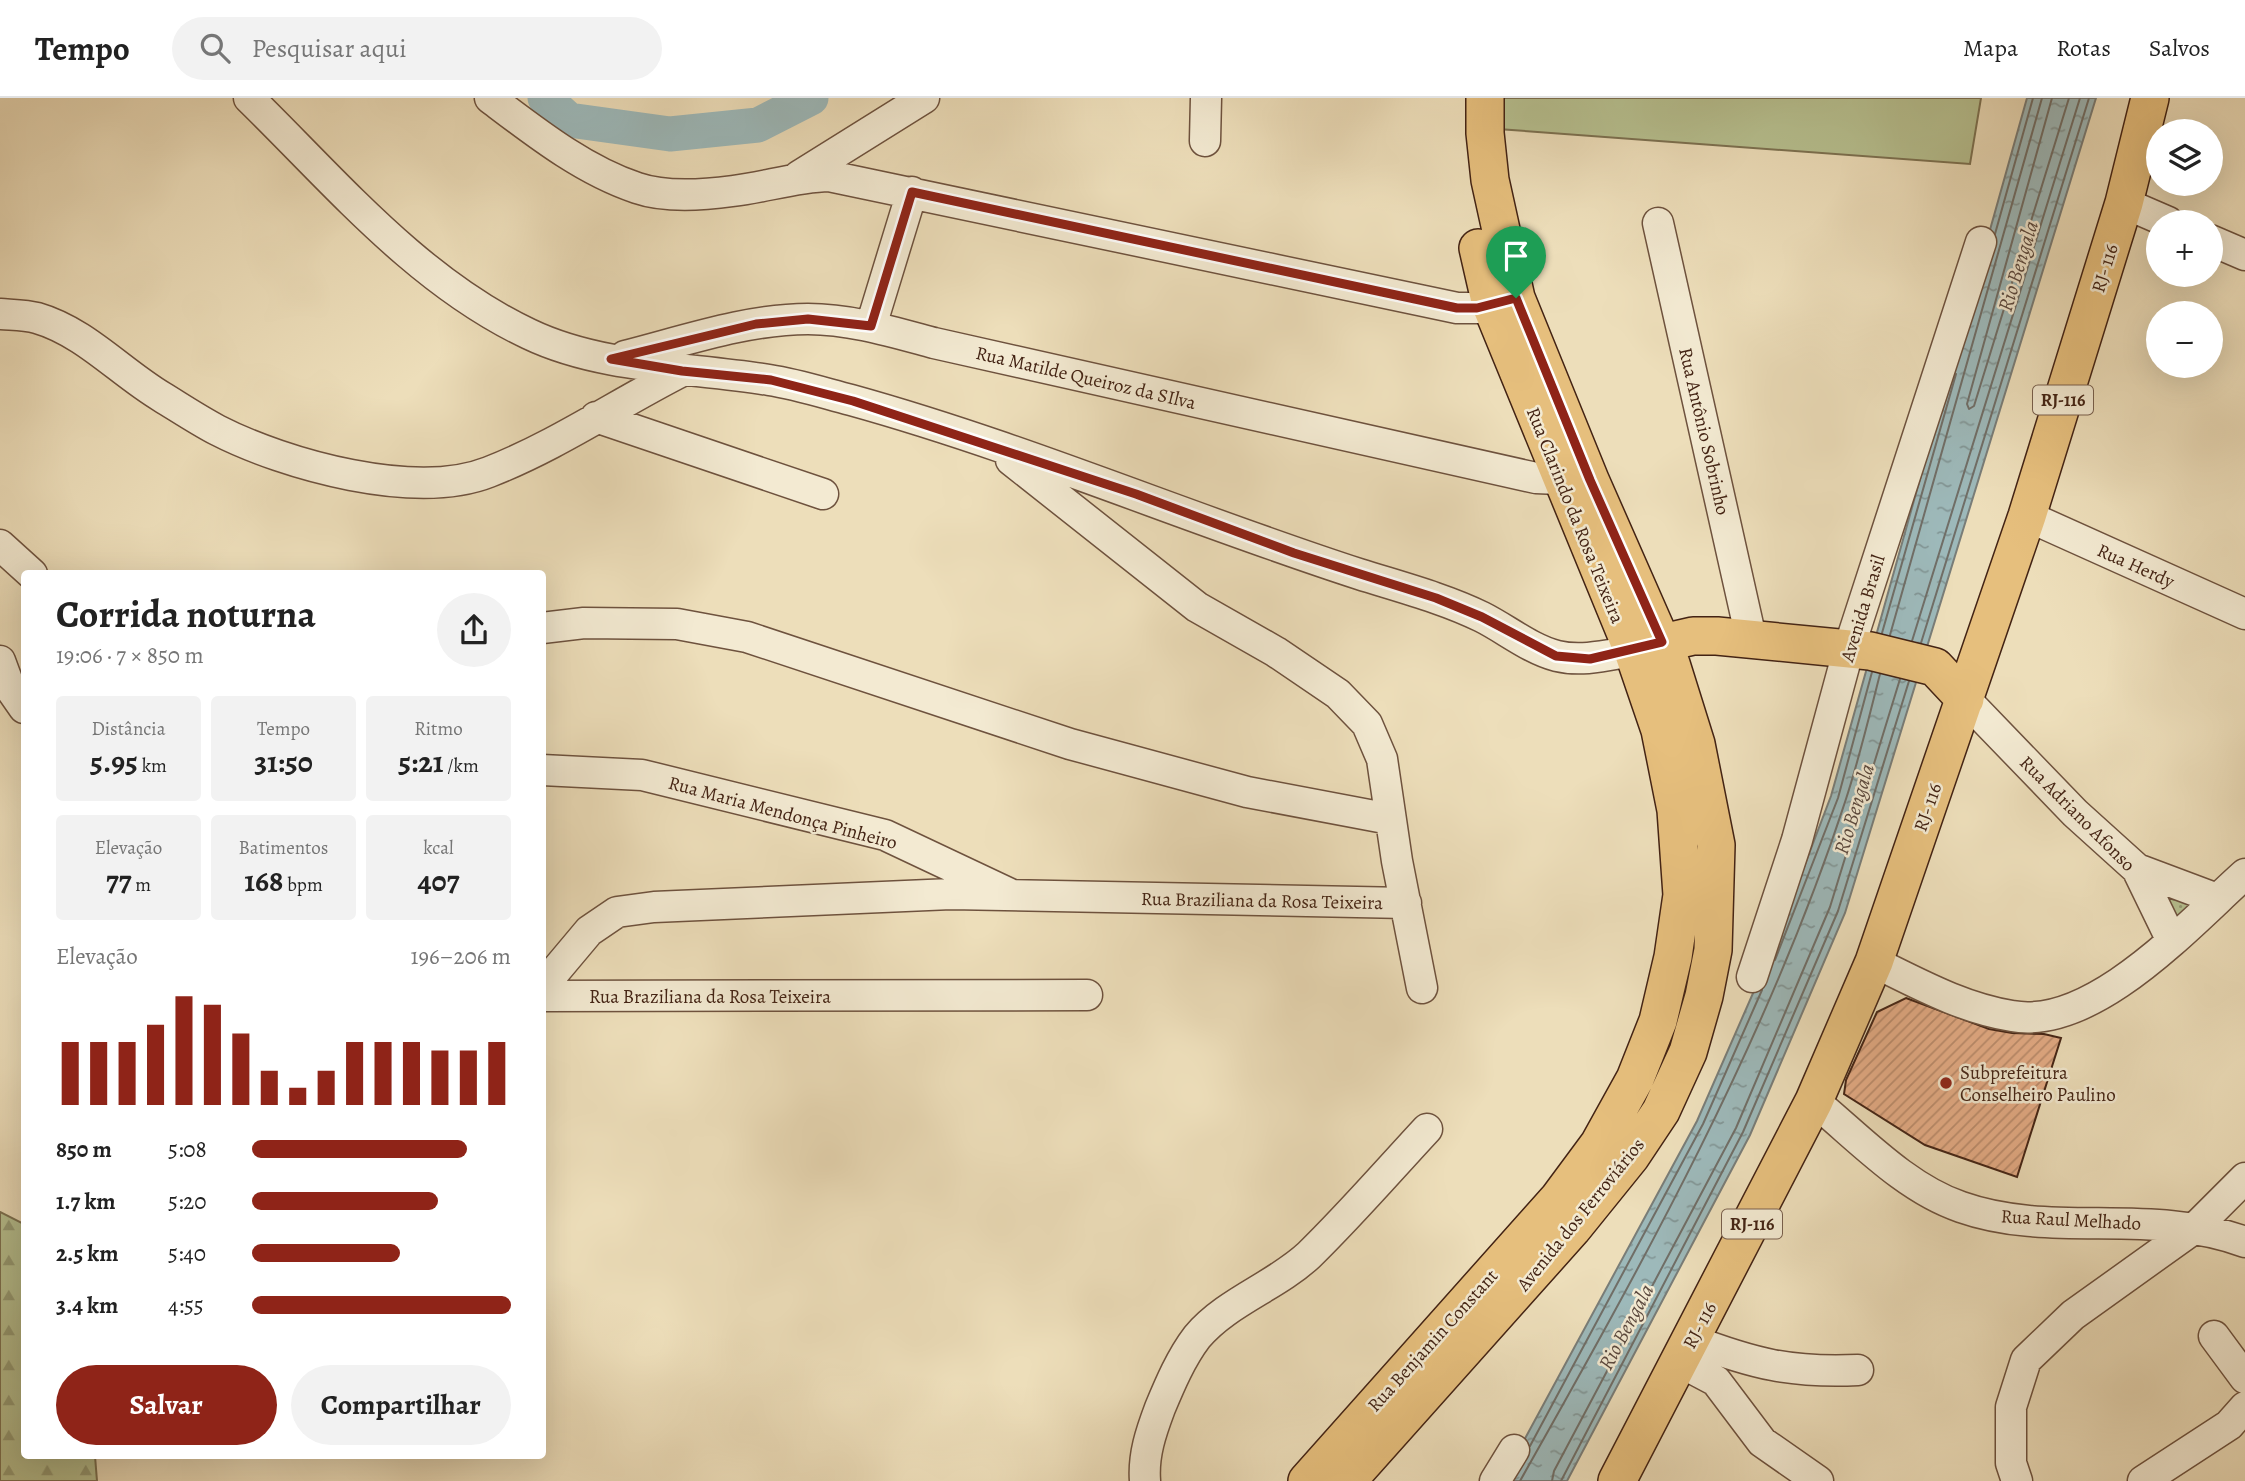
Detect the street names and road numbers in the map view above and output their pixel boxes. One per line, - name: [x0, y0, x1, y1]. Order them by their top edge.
- street label: RJ- 116: [2085, 241, 2125, 296]
- street label: Rua Matilde Queiroz da SIlva: [973, 340, 1199, 416]
- street label: Rua Antônio Sobrinho: [1672, 345, 1736, 518]
- road number: RJ-116: [2033, 386, 2093, 414]
- street label: Rua Clarindo da Rosa Teixeira: [1520, 403, 1630, 627]
- street label: Rua Herdy: [2093, 537, 2179, 595]
- street label: Avenida Brasil: [1834, 551, 1892, 666]
- street label: Rua Adriano Afonso: [2014, 750, 2141, 877]
- street label: Rua Maria Mendonça Pinheiro: [666, 770, 900, 856]
- street label: RJ- 116: [1908, 779, 1948, 835]
- street label: Rua Braziliana da Rosa Teixeira: [1141, 886, 1383, 916]
- street label: Rua Braziliana da Rosa Teixeira: [589, 984, 831, 1010]
- street label: Avenida dos Ferroviários: [1510, 1132, 1651, 1298]
- street label: Rua Raul Melhado: [2000, 1203, 2142, 1237]
- road number: RJ-116: [1722, 1210, 1782, 1238]
- street label: Rua Benjamin Constant: [1362, 1264, 1504, 1418]
- street label: RJ- 116: [1677, 1297, 1723, 1353]

